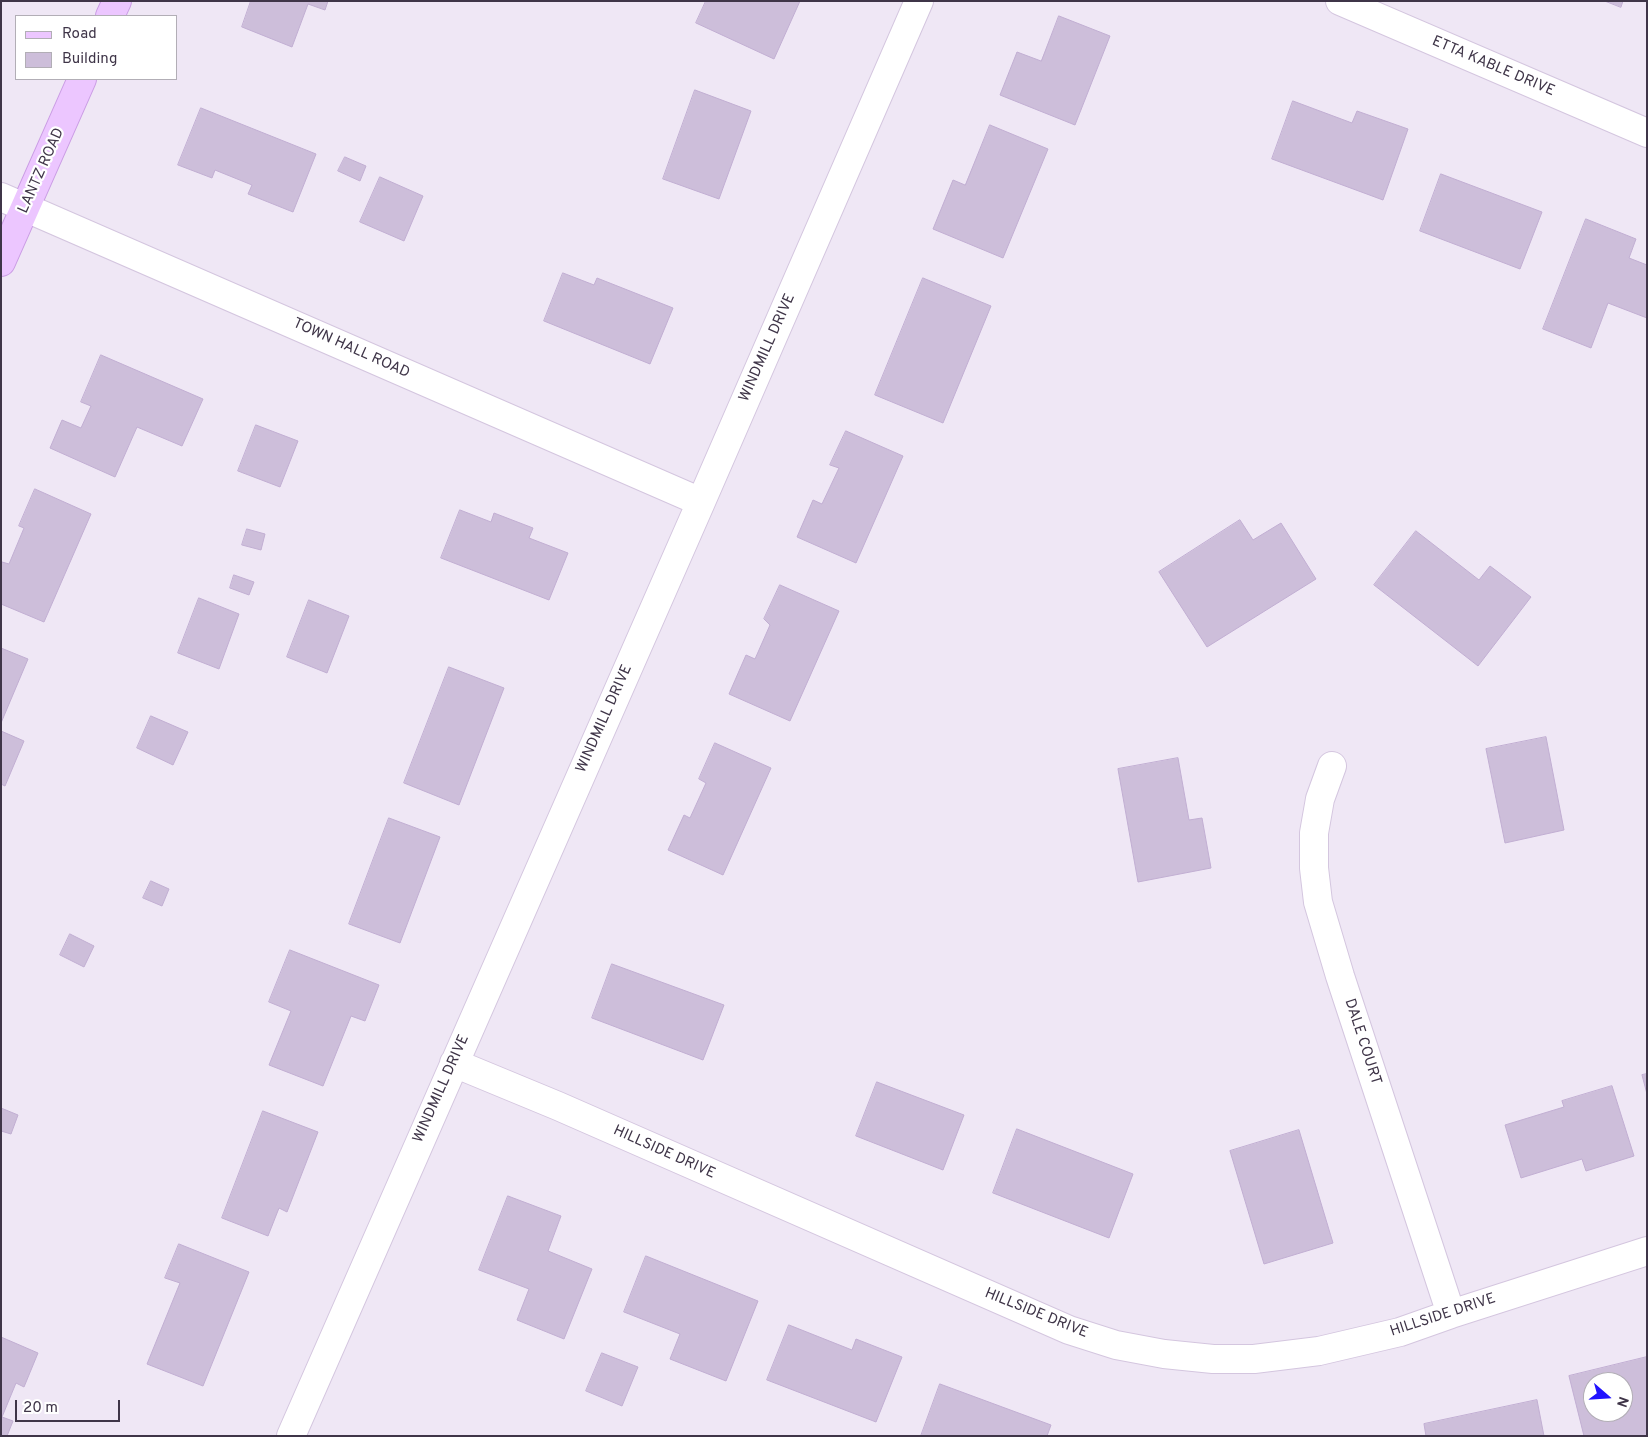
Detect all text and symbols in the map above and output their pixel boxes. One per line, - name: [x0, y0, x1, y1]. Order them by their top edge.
- legend: [15, 15, 178, 80]
- text: Road: [62, 25, 97, 44]
- street label: ETTA KABLE DRIVE: [1429, 33, 1557, 101]
- text: Building: [62, 50, 117, 69]
- street label: LANTZ ROAD: [15, 126, 69, 216]
- street label: WINDMILL DRIVE: [736, 291, 800, 405]
- street label: TOWN HALL ROAD: [290, 315, 412, 383]
- street label: WINDMILL DRIVE: [573, 662, 637, 776]
- street label: DALE COURT: [1340, 997, 1384, 1087]
- street label: WINDMILL DRIVE: [410, 1032, 474, 1146]
- street label: HILLSIDE DRIVE: [610, 1122, 718, 1184]
- street label: HILLSIDE DRIVE: [982, 1285, 1090, 1343]
- street label: HILLSIDE DRIVE: [1388, 1290, 1498, 1342]
- north arrow: [1583, 1372, 1633, 1422]
- scale bar: [18, 1390, 122, 1422]
- text: N: [1612, 1394, 1631, 1409]
- text: 20 m: [23, 1399, 58, 1418]

